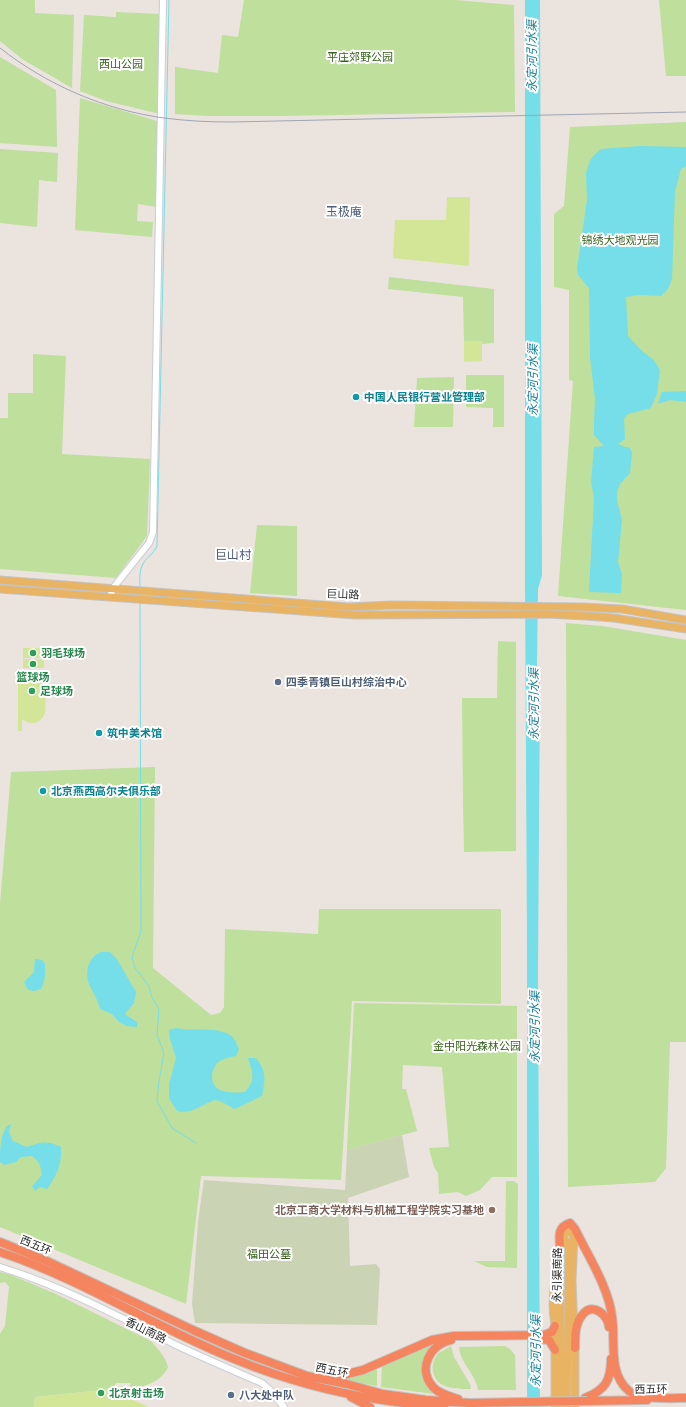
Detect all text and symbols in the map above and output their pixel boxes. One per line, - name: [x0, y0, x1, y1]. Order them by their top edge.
- water label: 永定河引水渠: [524, 18, 538, 92]
- park label: 平庄郊野公园: [327, 50, 393, 63]
- park label: 西山公园: [99, 57, 143, 70]
- district label: 玉极庵: [326, 204, 362, 218]
- park label: 锦绣大地观光园: [582, 233, 659, 246]
- water label: 永定河引水渠: [525, 342, 539, 416]
- place label: 中国人民银行营业管理部: [364, 390, 485, 403]
- marker: 中国人民银行营业管理部: [351, 392, 361, 402]
- district label: 巨山村: [215, 547, 252, 561]
- street label: 巨山路: [326, 586, 360, 601]
- place label: 羽毛球场: [41, 646, 85, 659]
- marker: 羽毛球场: [28, 648, 38, 658]
- marker: 篮球场: [28, 659, 38, 669]
- water label: 永定河引水渠: [526, 666, 540, 740]
- place label: 篮球场: [17, 670, 50, 683]
- place label: 四季青镇巨山村综治中心: [286, 675, 407, 688]
- marker: 四季青镇巨山村综治中心: [273, 677, 283, 687]
- place label: 足球场: [40, 684, 73, 697]
- marker: 足球场: [27, 686, 37, 696]
- place label: 筑中美术馆: [107, 726, 162, 739]
- marker: 筑中美术馆: [94, 728, 104, 738]
- place label: 北京燕西高尔夫俱乐部: [51, 784, 161, 797]
- marker: 北京燕西高尔夫俱乐部: [38, 786, 48, 796]
- water label: 永定河引水渠: [527, 989, 541, 1063]
- park label: 金中阳光森林公园: [433, 1039, 521, 1052]
- place label: 北京工商大学材料与机械工程学院实习基地: [275, 1203, 484, 1216]
- marker: 北京工商大学材料与机械工程学院实习基地: [487, 1205, 497, 1215]
- street label: 西五环: [18, 1232, 54, 1257]
- park label: 福田公墓: [247, 1247, 291, 1260]
- street label: 永引渠南路: [550, 1247, 563, 1303]
- water label: 永定河引水渠: [528, 1313, 542, 1387]
- street label: 香山南路: [124, 1314, 169, 1345]
- street label: 西五环: [315, 1360, 350, 1379]
- street label: 西五环: [634, 1382, 668, 1395]
- place label: 北京射击场: [109, 1386, 164, 1399]
- marker: 北京射击场: [96, 1388, 106, 1398]
- place label: 八大处中队: [239, 1388, 294, 1401]
- marker: 八大处中队: [226, 1390, 236, 1400]

